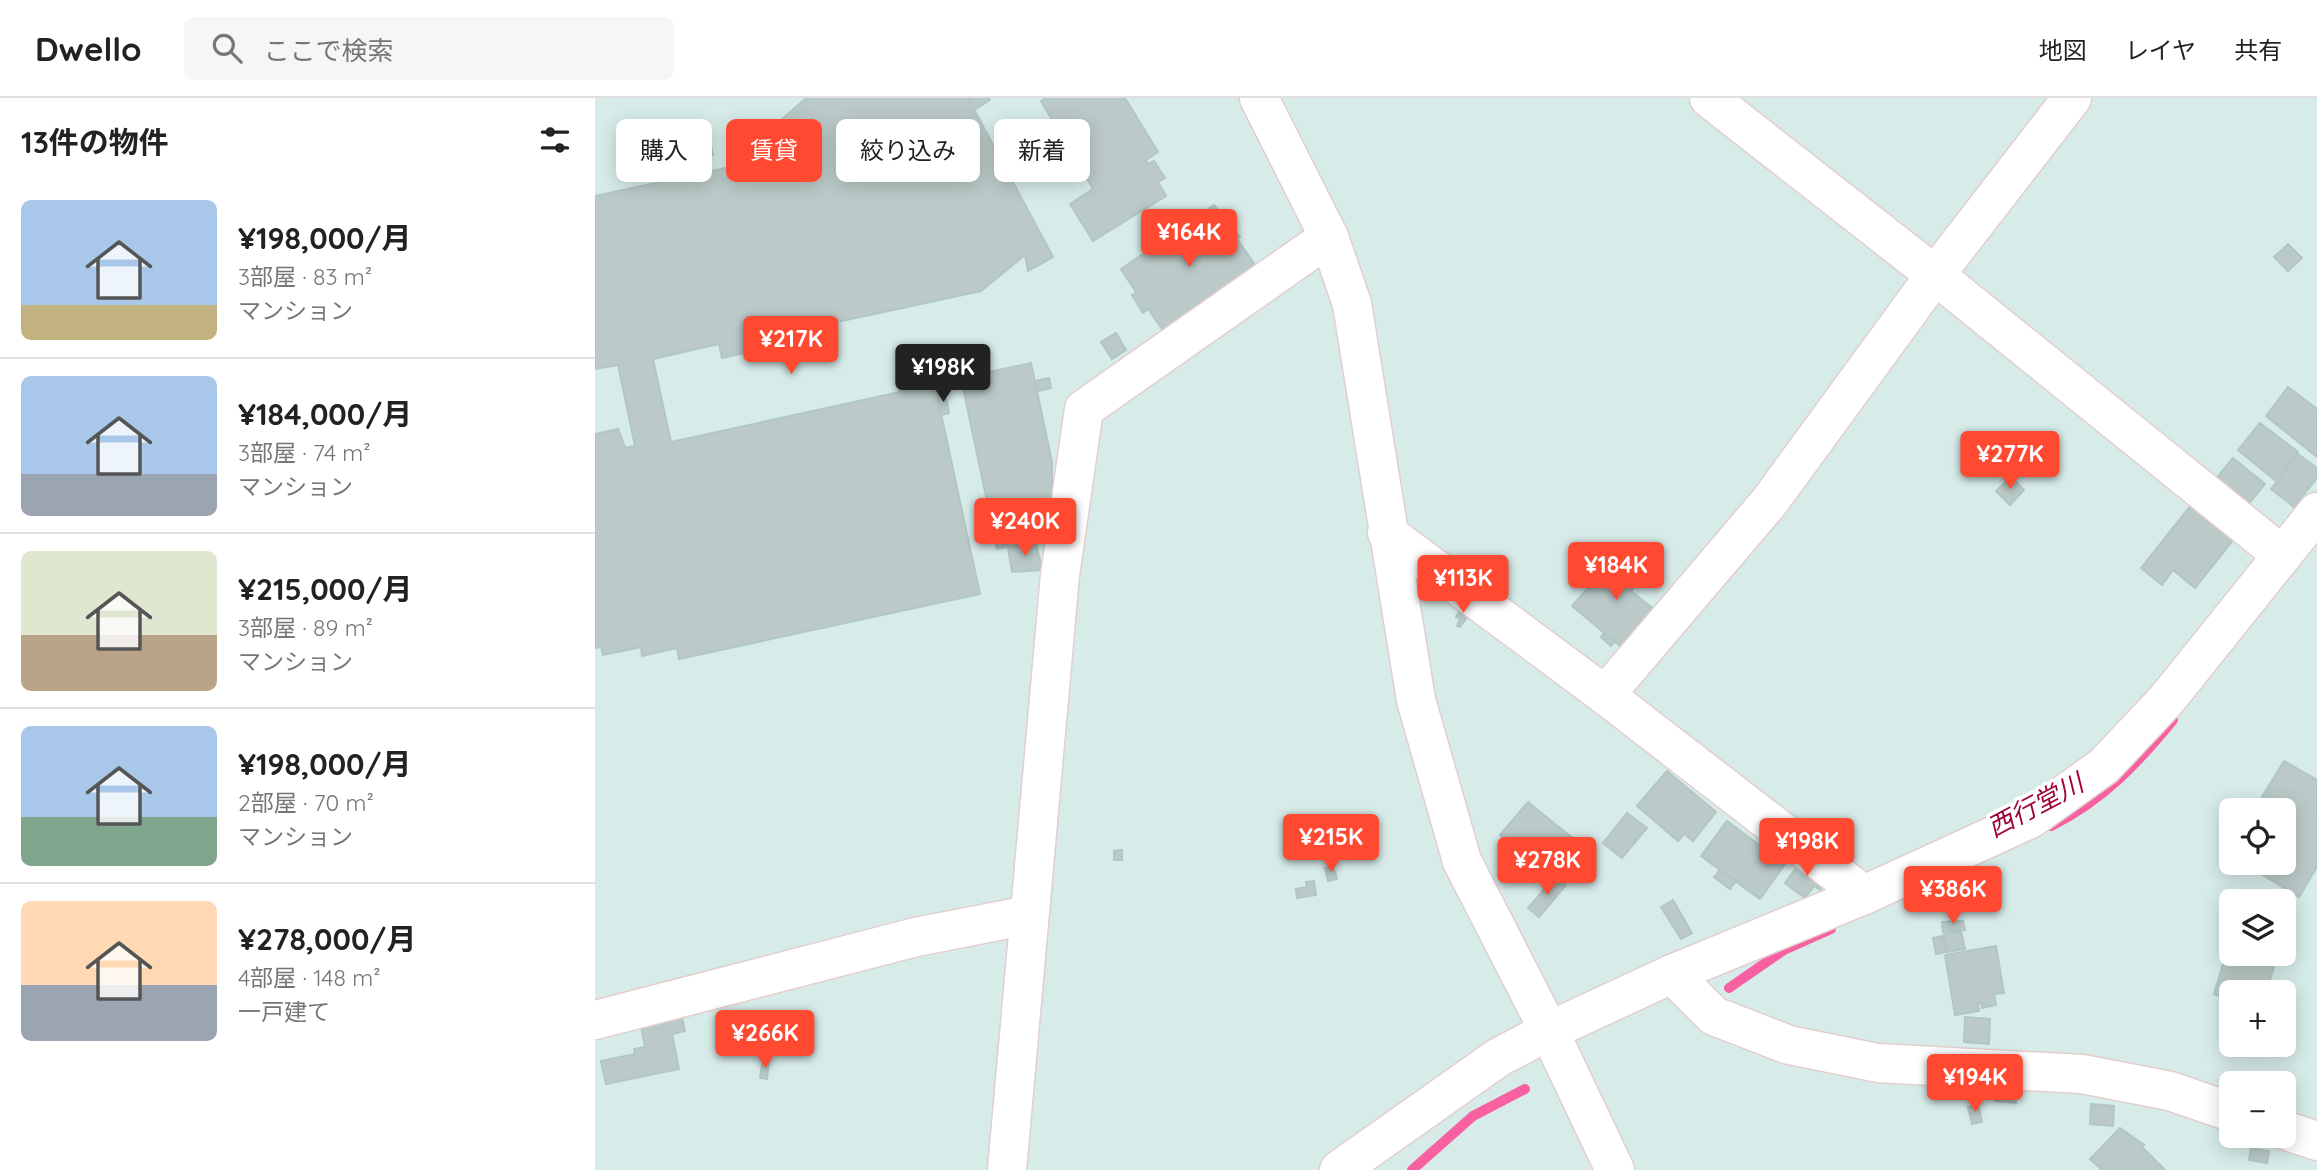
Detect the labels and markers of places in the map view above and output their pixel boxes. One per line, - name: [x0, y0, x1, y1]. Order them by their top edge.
- pin: ¥164K: [1140, 209, 1238, 269]
- pin: ¥217K: [742, 316, 840, 376]
- pin: ¥198K: [894, 344, 992, 404]
- pin: ¥277K: [1961, 432, 2059, 491]
- pin: ¥240K: [976, 498, 1074, 558]
- pin: ¥184K: [1567, 542, 1665, 602]
- pin: ¥113K: [1414, 556, 1512, 615]
- pin: ¥215K: [1282, 814, 1380, 874]
- pin: ¥198K: [1758, 818, 1856, 878]
- pin: ¥278K: [1498, 838, 1596, 897]
- pin: ¥386K: [1904, 866, 2002, 926]
- pin: ¥266K: [716, 1010, 814, 1070]
- pin: ¥194K: [1926, 1054, 2024, 1114]

